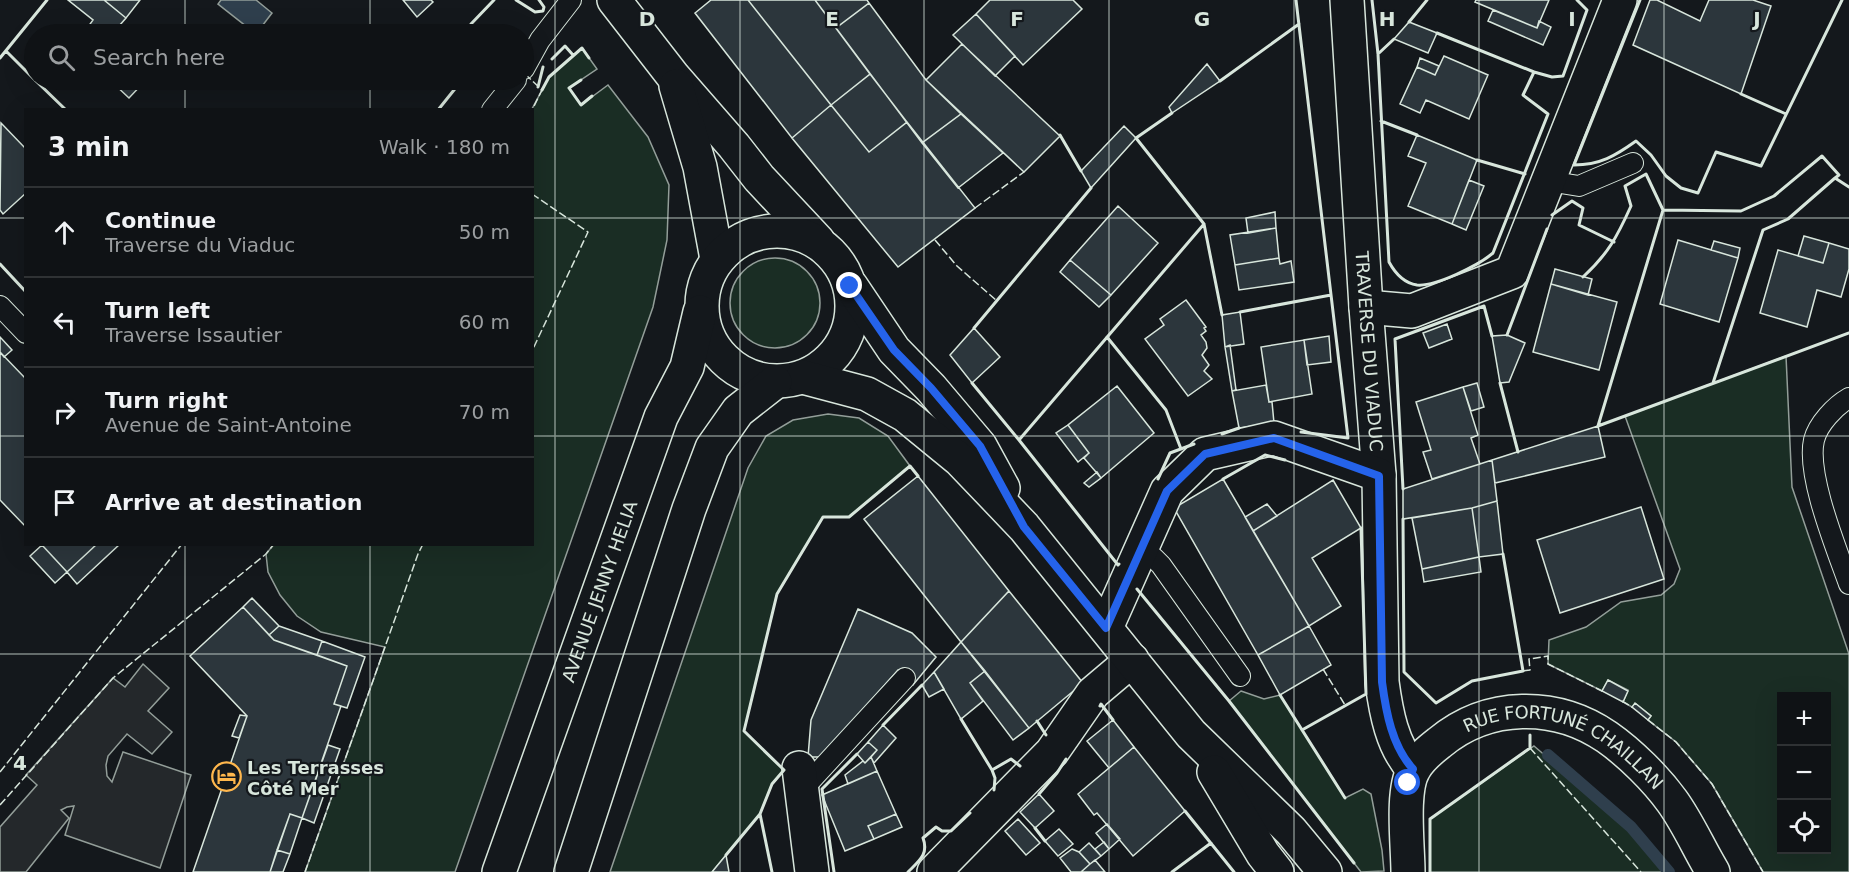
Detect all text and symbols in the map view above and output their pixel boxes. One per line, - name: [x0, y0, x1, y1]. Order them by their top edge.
- text: D: [639, 7, 655, 31]
- text: E: [825, 7, 839, 31]
- text: F: [1010, 7, 1024, 31]
- text: G: [1194, 7, 1210, 31]
- text: H: [1379, 7, 1395, 31]
- text: I: [1568, 7, 1576, 31]
- text: J: [1751, 7, 1761, 31]
- search box: [24, 24, 534, 90]
- icon: search: [45, 41, 78, 74]
- text: Search here: [93, 45, 225, 70]
- text: 3 min: [48, 132, 130, 162]
- text: Walk · 180 m: [379, 135, 510, 159]
- text: Continue: [105, 208, 216, 233]
- icon: ahead: [48, 216, 81, 249]
- text: 50 m: [459, 220, 510, 244]
- text: Traverse du Viaduc: [105, 233, 295, 257]
- street label: TRAVERSE DU VIADUC: [1352, 249, 1388, 452]
- route end: [836, 272, 862, 298]
- text: Turn left: [105, 298, 210, 323]
- icon: left: [48, 306, 81, 339]
- text: 60 m: [459, 310, 510, 334]
- text: Traverse Issautier: [105, 323, 282, 347]
- text: Turn right: [105, 388, 228, 413]
- icon: right: [48, 396, 81, 429]
- text: 70 m: [459, 400, 510, 424]
- text: Avenue de Saint-Antoine: [105, 413, 352, 437]
- icon: arrive: [48, 486, 81, 519]
- text: Arrive at destination: [105, 490, 362, 515]
- street label: AVENUE JENNY HELIA: [557, 497, 641, 685]
- map controls: [1777, 692, 1831, 854]
- button: +: [1777, 692, 1831, 746]
- street label: RUE FORTUNÉ CHAILLAN: [1459, 701, 1668, 793]
- button: −: [1777, 746, 1831, 800]
- text: 4: [13, 751, 27, 775]
- place label: Les Terrasses Côté Mer: [247, 757, 384, 799]
- hotel icon: Les Terrasses Côté Mer: [210, 761, 242, 793]
- route start: [1394, 769, 1420, 795]
- button: locate: [1777, 800, 1831, 854]

